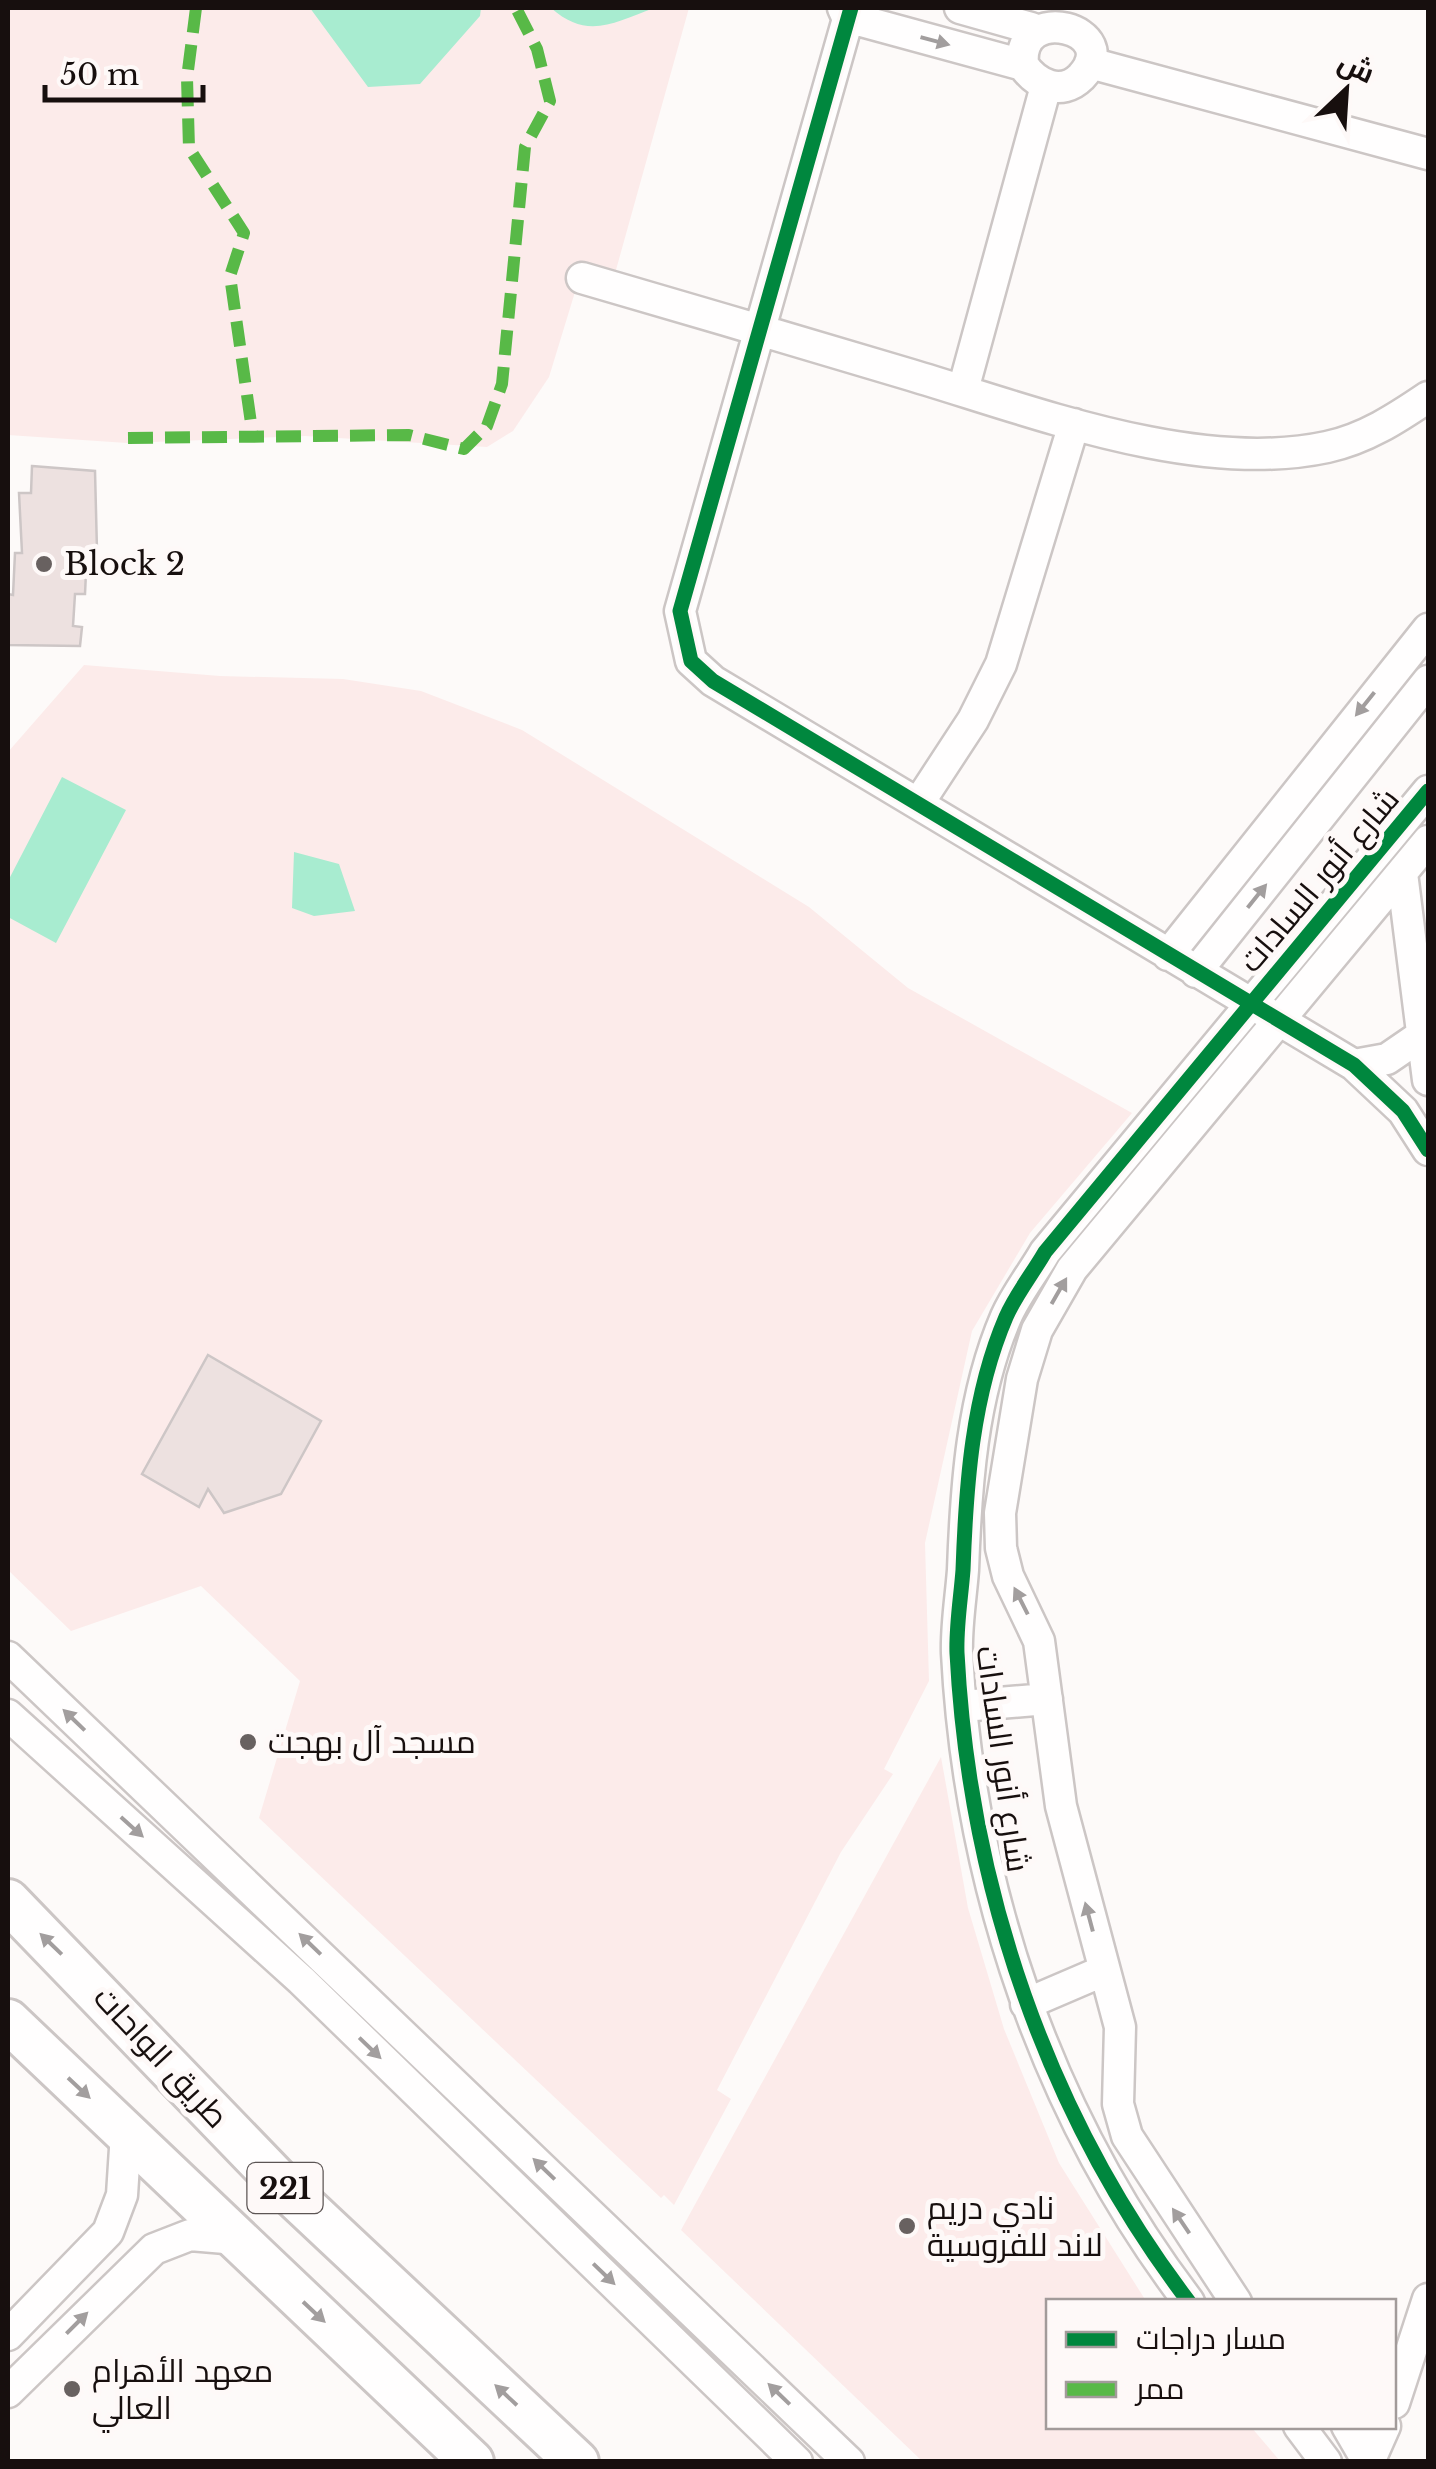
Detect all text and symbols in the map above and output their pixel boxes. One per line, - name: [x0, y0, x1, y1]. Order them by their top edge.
- one-way arrow: [920, 33, 951, 49]
- scale bar: [45, 40, 202, 102]
- north arrow: [1296, 40, 1396, 140]
- text: ش: [1333, 44, 1380, 91]
- text: 50 m: [60, 56, 139, 93]
- place label: Block 2: [64, 544, 185, 584]
- marker: Block 2: [33, 553, 55, 575]
- one-way arrow: [1355, 691, 1376, 716]
- street label: شارع أنور السادات: [1230, 780, 1409, 982]
- one-way arrow: [1246, 883, 1267, 909]
- one-way arrow: [1050, 1277, 1068, 1305]
- one-way arrow: [1013, 1587, 1030, 1616]
- street label: شارع أنور السادات: [965, 1643, 1039, 1875]
- one-way arrow: [62, 1709, 86, 1732]
- place label: مسجد آل بهجت: [268, 1722, 476, 1762]
- marker: مسجد آل بهجت: [237, 1731, 259, 1753]
- one-way arrow: [120, 1815, 144, 1838]
- one-way arrow: [1080, 1902, 1096, 1933]
- one-way arrow: [40, 1933, 64, 1956]
- one-way arrow: [298, 1933, 322, 1956]
- street label: طريق الواحات: [85, 1978, 237, 2136]
- one-way arrow: [358, 2035, 382, 2059]
- one-way arrow: [66, 2076, 90, 2099]
- one-way arrow: [533, 2158, 557, 2181]
- road number: 221: [248, 2163, 322, 2213]
- place label: نادي دريم لاند للفروسية: [927, 2188, 1103, 2265]
- one-way arrow: [1172, 2207, 1191, 2234]
- marker: نادي دريم لاند للفروسية: [896, 2215, 918, 2237]
- one-way arrow: [591, 2262, 615, 2285]
- legend: [1046, 2299, 1396, 2429]
- one-way arrow: [302, 2300, 326, 2323]
- one-way arrow: [64, 2312, 88, 2336]
- text: مسار دراجات: [1136, 2320, 1286, 2357]
- place label: معهد الأهرام العالي: [92, 2351, 273, 2433]
- text: ممر: [1134, 2370, 1185, 2407]
- marker: معهد الأهرام العالي: [61, 2378, 83, 2400]
- one-way arrow: [767, 2383, 791, 2406]
- one-way arrow: [494, 2384, 518, 2407]

